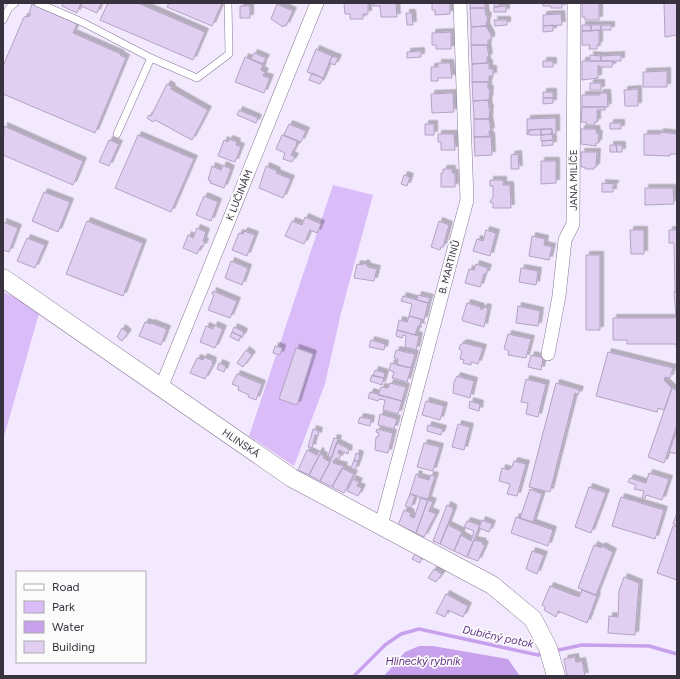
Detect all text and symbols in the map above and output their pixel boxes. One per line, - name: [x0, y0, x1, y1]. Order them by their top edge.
- street label: JANA MILÍČE: [567, 149, 580, 211]
- street label: K LUČINÁM: [223, 168, 255, 222]
- street label: B. MARTINŮ: [436, 239, 462, 295]
- street label: HLINSKÁ: [220, 426, 262, 460]
- legend: [16, 571, 146, 663]
- text: Road: [52, 580, 80, 594]
- text: Park: [52, 600, 75, 614]
- text: Water: [52, 620, 84, 634]
- water label: Dubičný potok: [461, 623, 535, 651]
- text: Building: [52, 640, 95, 654]
- water label: Hlinecký rybník: [385, 655, 461, 668]

